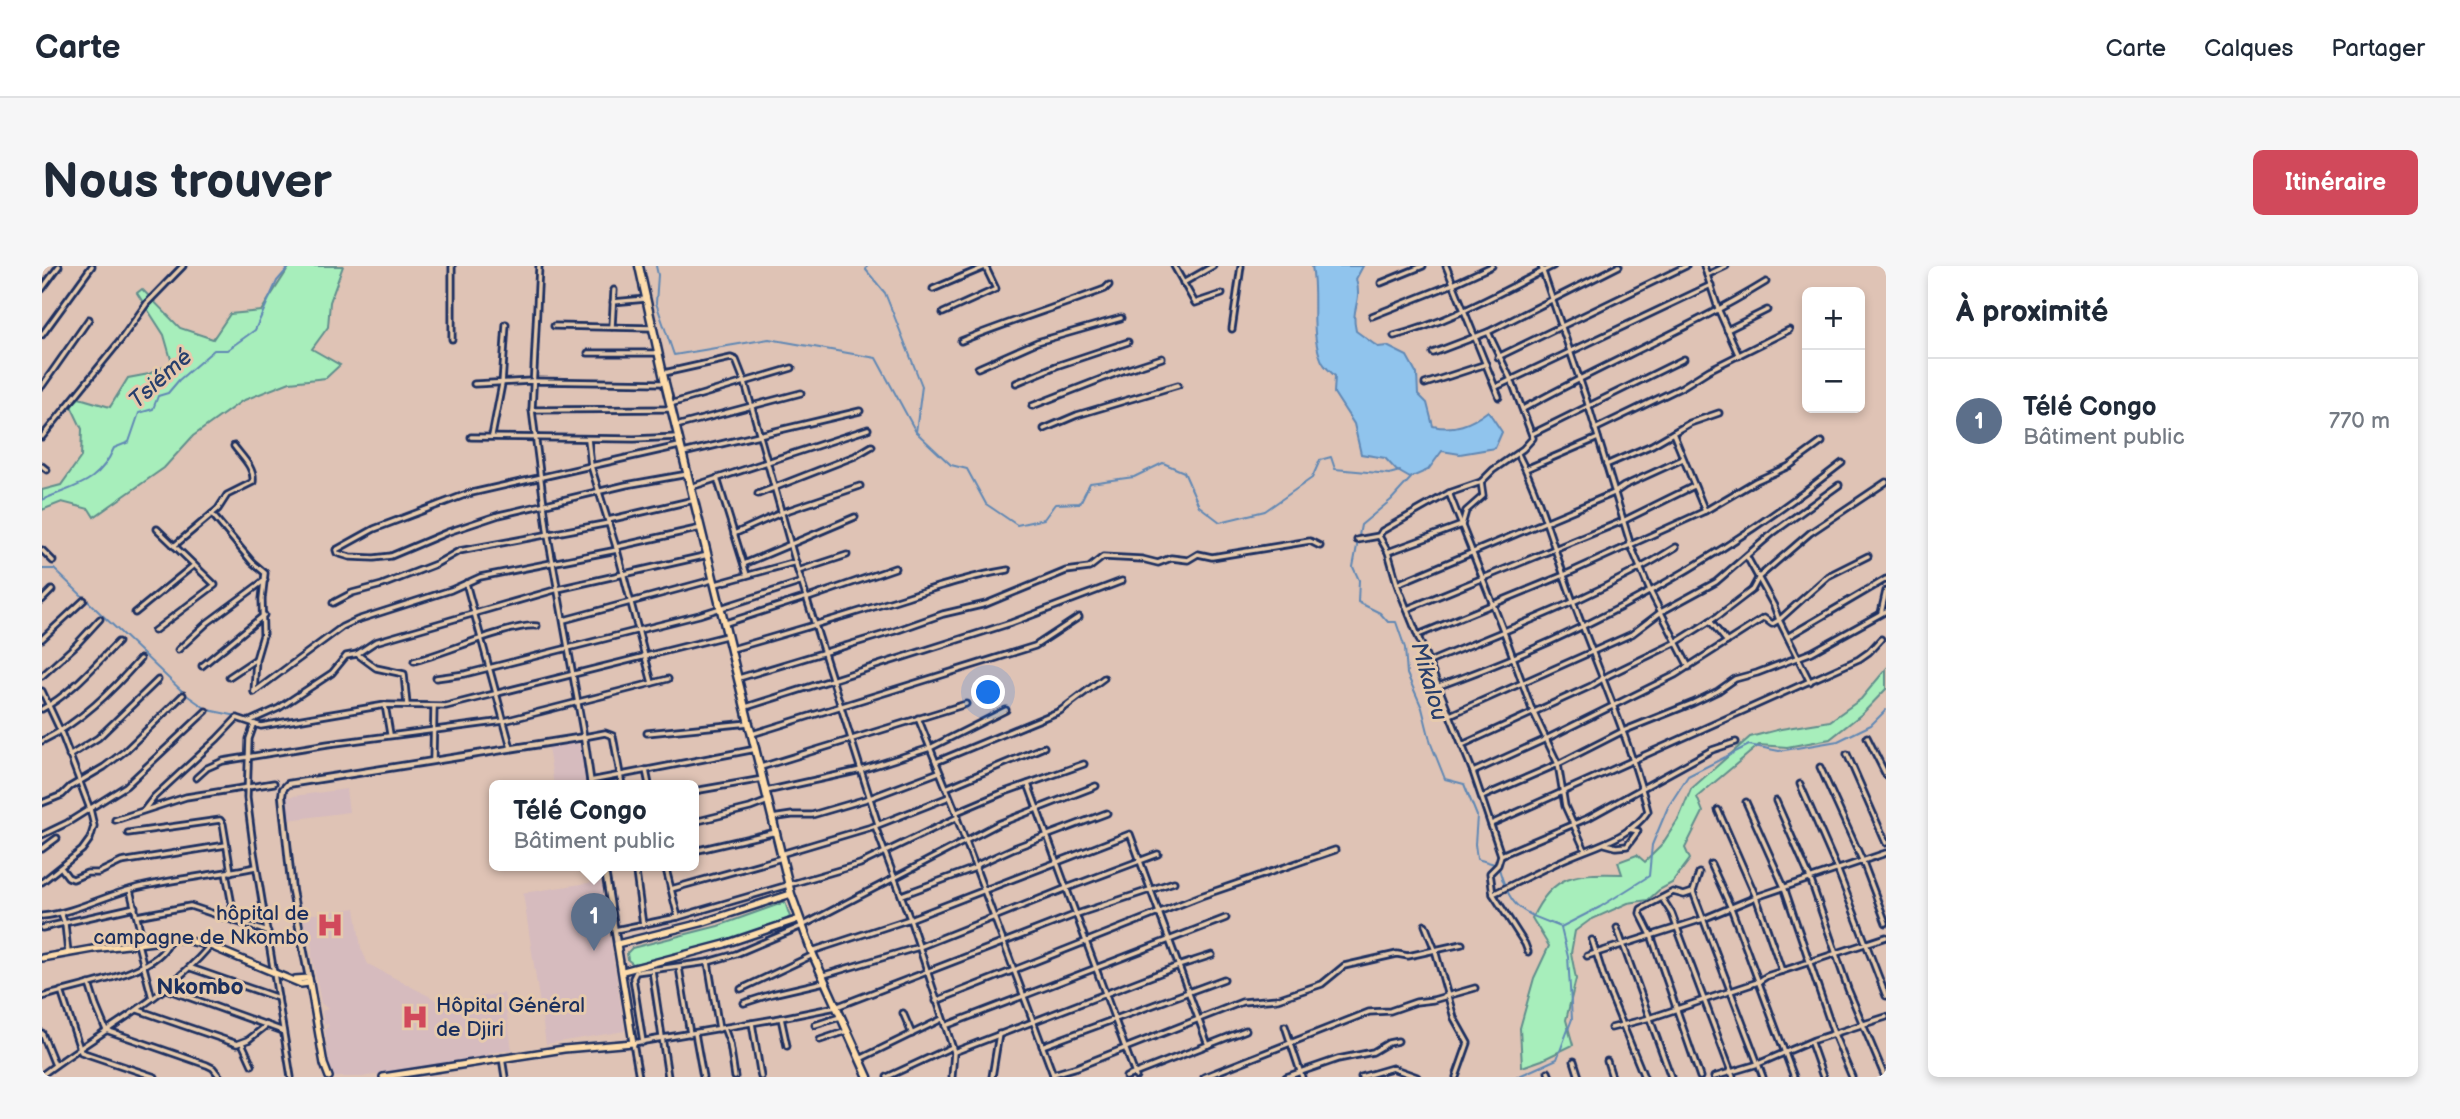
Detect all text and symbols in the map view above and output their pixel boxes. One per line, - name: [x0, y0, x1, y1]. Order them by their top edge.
- text: Carte: [35, 28, 121, 68]
- text: Carte: [2106, 34, 2166, 63]
- text: Calques: [2204, 34, 2293, 63]
- text: Partager: [2331, 34, 2425, 63]
- button: Itinéraire: [2253, 150, 2418, 215]
- text: Nous trouver: [42, 153, 332, 212]
- map controls: [1802, 287, 1865, 413]
- button: +: [1802, 287, 1865, 350]
- text: À proximité: [1956, 294, 2108, 330]
- water label: Tsiémé: [123, 343, 198, 414]
- button: −: [1802, 350, 1865, 413]
- text: Télé Congo: [2023, 392, 2157, 423]
- text: 1: [1974, 407, 1984, 435]
- text: 770 m: [2329, 407, 2390, 435]
- text: Bâtiment public: [2023, 423, 2185, 451]
- water label: Mikalou: [1404, 639, 1454, 724]
- your location: [971, 675, 1005, 709]
- popup: [489, 780, 699, 871]
- text: Télé Congo: [513, 796, 647, 827]
- text: Bâtiment public: [513, 827, 675, 855]
- pin: 1: [571, 893, 617, 951]
- place label: hôpital de campagne de Nkombo: [93, 901, 309, 950]
- hospital icon: hôpital de campagne de Nkombo: [315, 910, 345, 940]
- district label: Nkombo: [156, 973, 244, 1001]
- place label: Hôpital Général de Djiri: [436, 993, 585, 1042]
- hospital icon: Hôpital Général de Djiri: [400, 1002, 430, 1032]

